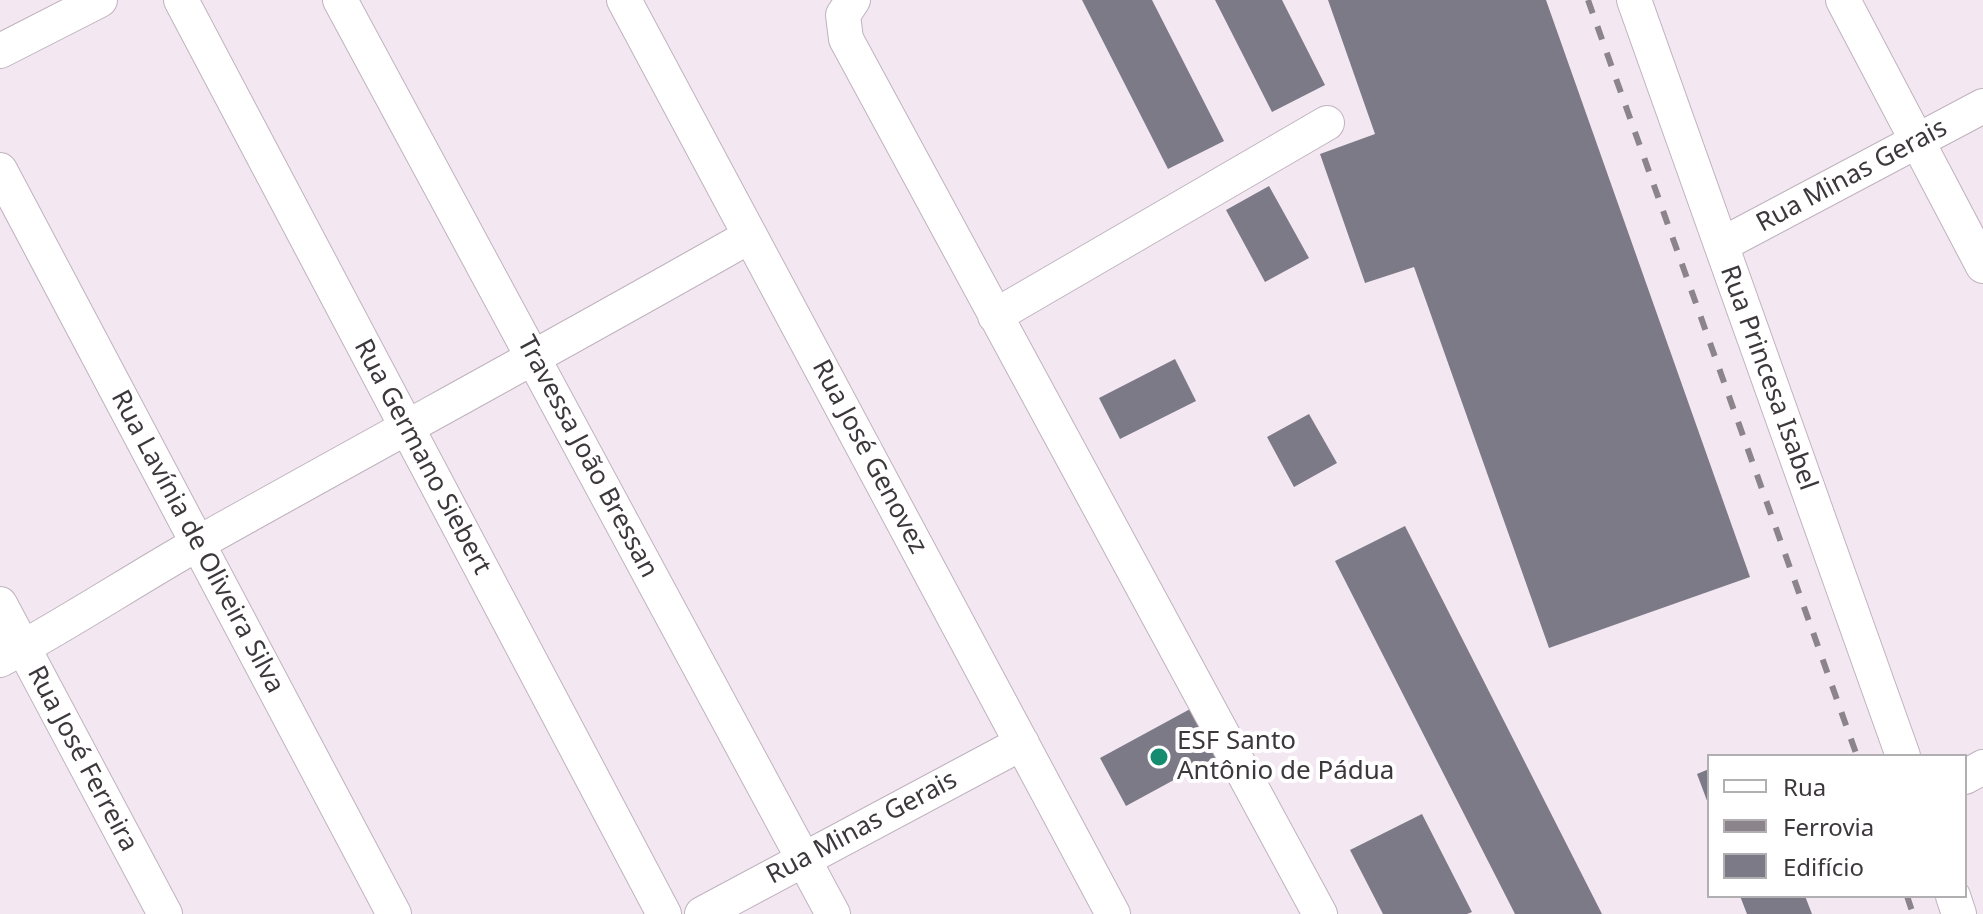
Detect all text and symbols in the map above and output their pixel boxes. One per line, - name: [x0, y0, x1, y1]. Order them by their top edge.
- street label: Rua Minas Gerais: [1751, 113, 1953, 239]
- street label: Rua Princesa Isabel: [1713, 261, 1823, 495]
- street label: Travessa João Bressan: [510, 331, 664, 583]
- street label: Rua Germano Siebert: [347, 334, 497, 580]
- street label: Rua José Genovez: [805, 355, 933, 559]
- street label: Rua Lavínia de Oliveira Silva: [104, 385, 290, 699]
- street label: Rua José Ferreira: [20, 661, 144, 857]
- place label: ESF Santo Antônio de Pádua: [1177, 726, 1394, 788]
- marker: ESF Santo Antônio de Pádua: [1148, 746, 1170, 768]
- legend: [1707, 754, 1967, 898]
- street label: Rua Minas Gerais: [761, 765, 963, 891]
- text: Rua: [1783, 770, 1826, 803]
- text: Ferrovia: [1783, 810, 1874, 843]
- text: Edifício: [1783, 850, 1864, 883]

